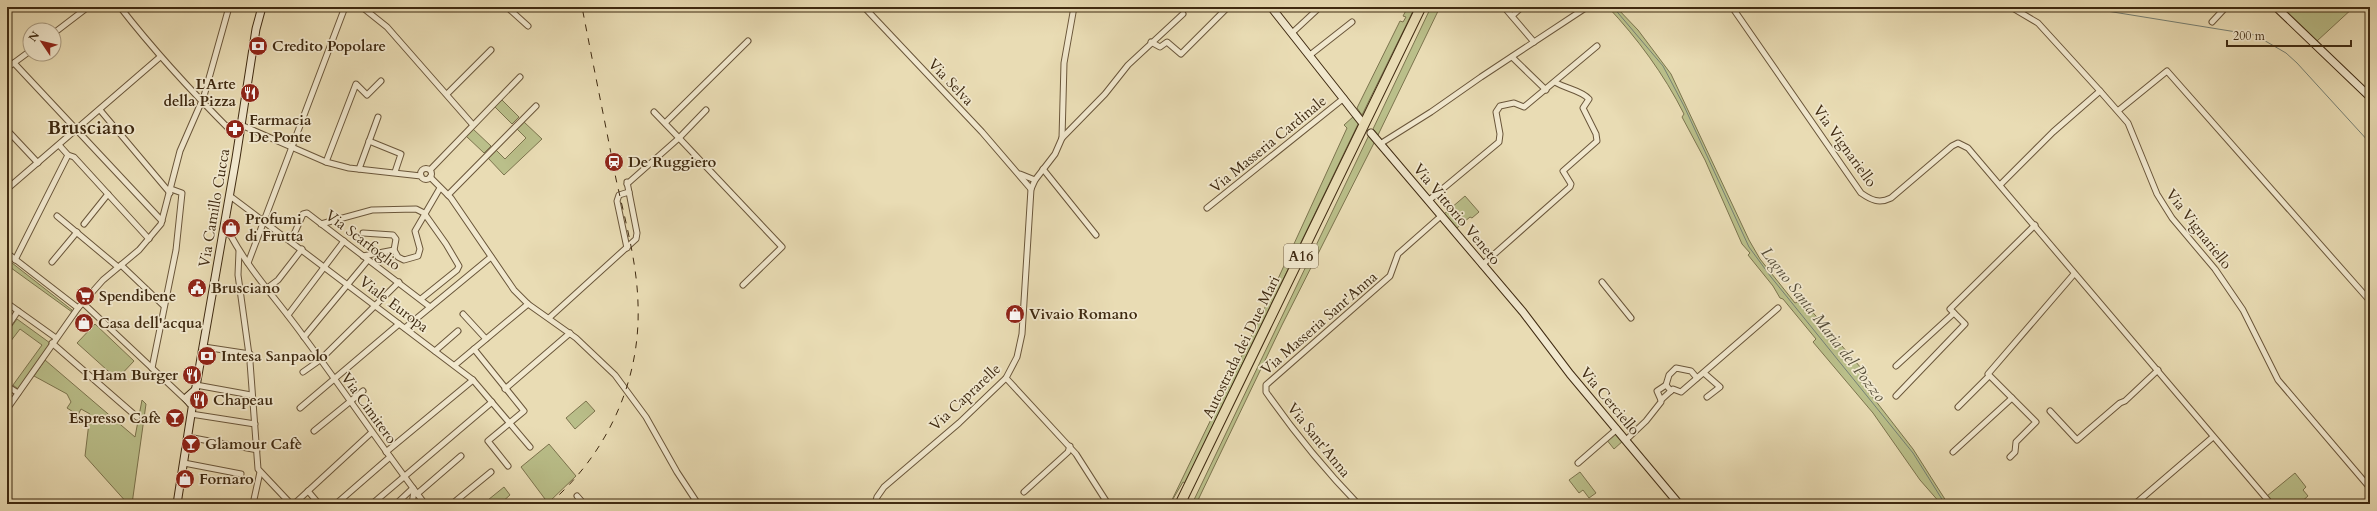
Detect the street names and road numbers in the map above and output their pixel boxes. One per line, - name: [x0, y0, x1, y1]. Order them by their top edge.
- street label: Via Selva: [924, 54, 979, 110]
- street label: Via Masseria Cardinale: [1205, 91, 1331, 197]
- street label: Via Vignariello: [1809, 101, 1881, 191]
- street label: Via Camillo Cucca: [194, 147, 234, 269]
- street label: Via Vittorio Veneto: [1409, 159, 1505, 269]
- street label: Via Vignariello: [2161, 185, 2237, 273]
- street label: Via Scarfoglio: [321, 205, 405, 275]
- road number: A16: [1284, 244, 1318, 268]
- street label: Via Masseria Sant'Anna: [1256, 266, 1382, 379]
- street label: Viale Europa: [355, 271, 433, 337]
- street label: Autostrada dei Due Mari: [1198, 272, 1284, 422]
- street label: Via Caprarelle: [925, 359, 1005, 435]
- street label: Via Cerciello: [1576, 363, 1644, 439]
- street label: Via Cimitero: [336, 368, 402, 448]
- street label: Via Sant'Anna: [1283, 398, 1356, 482]

